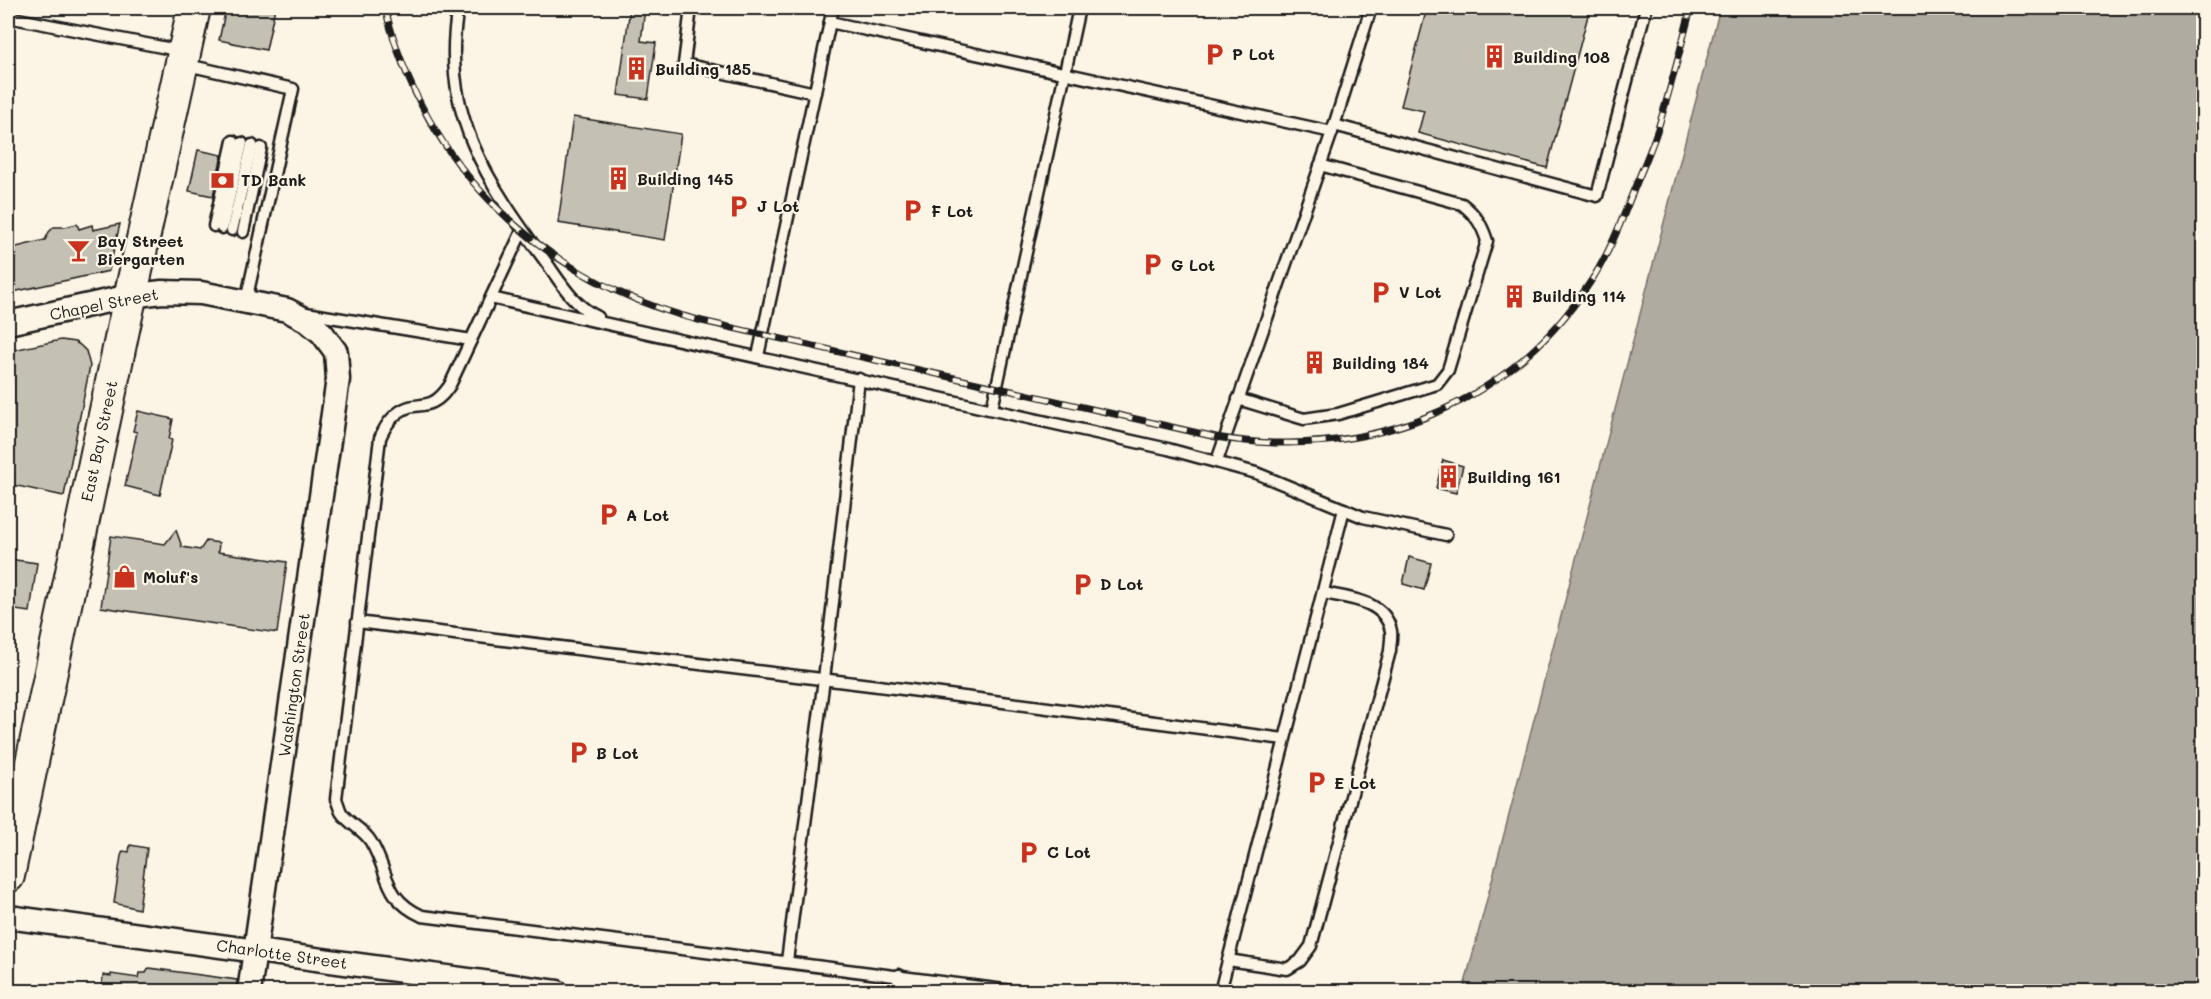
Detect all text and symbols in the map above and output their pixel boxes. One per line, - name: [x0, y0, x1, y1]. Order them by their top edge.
- parking icon: P Lot: [1201, 41, 1227, 67]
- place label: P Lot: [1232, 43, 1275, 64]
- building icon: Building 108: [1482, 44, 1508, 70]
- place label: Building 108: [1513, 46, 1610, 67]
- building icon: Building 185: [624, 56, 650, 82]
- place label: Building 185: [655, 58, 751, 79]
- building icon: Building 145: [606, 166, 632, 192]
- bank icon: TD Bank: [210, 167, 236, 193]
- place label: Building 145: [637, 168, 733, 189]
- place label: TD Bank: [241, 169, 306, 190]
- parking icon: J Lot: [726, 193, 752, 219]
- place label: J Lot: [757, 195, 799, 216]
- parking icon: F Lot: [900, 198, 926, 224]
- place label: F Lot: [931, 200, 973, 221]
- place label: Bay Street Biergarten: [97, 230, 185, 269]
- bar icon: Bay Street Biergarten: [66, 237, 92, 263]
- parking icon: G Lot: [1140, 252, 1166, 278]
- place label: G Lot: [1171, 254, 1215, 275]
- parking icon: V Lot: [1368, 279, 1394, 305]
- place label: V Lot: [1399, 281, 1441, 302]
- street label: Chapel Street: [48, 283, 160, 324]
- building icon: Building 114: [1501, 283, 1527, 309]
- place label: Building 114: [1532, 285, 1626, 306]
- building icon: Building 184: [1301, 350, 1327, 376]
- place label: Building 184: [1332, 352, 1429, 373]
- street label: East Bay Street: [75, 378, 122, 503]
- building icon: Building 161: [1436, 464, 1462, 490]
- place label: Building 161: [1467, 466, 1561, 487]
- parking icon: A Lot: [595, 502, 621, 528]
- place label: A Lot: [626, 504, 669, 525]
- shop icon: Moluf's: [112, 564, 138, 590]
- place label: Moluf's: [143, 566, 198, 587]
- parking icon: D Lot: [1069, 571, 1095, 597]
- place label: D Lot: [1100, 573, 1143, 594]
- street label: Washington Street: [273, 612, 314, 758]
- parking icon: B Lot: [565, 740, 591, 766]
- place label: B Lot: [596, 742, 639, 763]
- parking icon: E Lot: [1303, 770, 1329, 796]
- place label: E Lot: [1334, 772, 1376, 793]
- parking icon: C Lot: [1016, 839, 1042, 865]
- place label: C Lot: [1047, 841, 1091, 862]
- street label: Charlotte Street: [215, 934, 349, 973]

